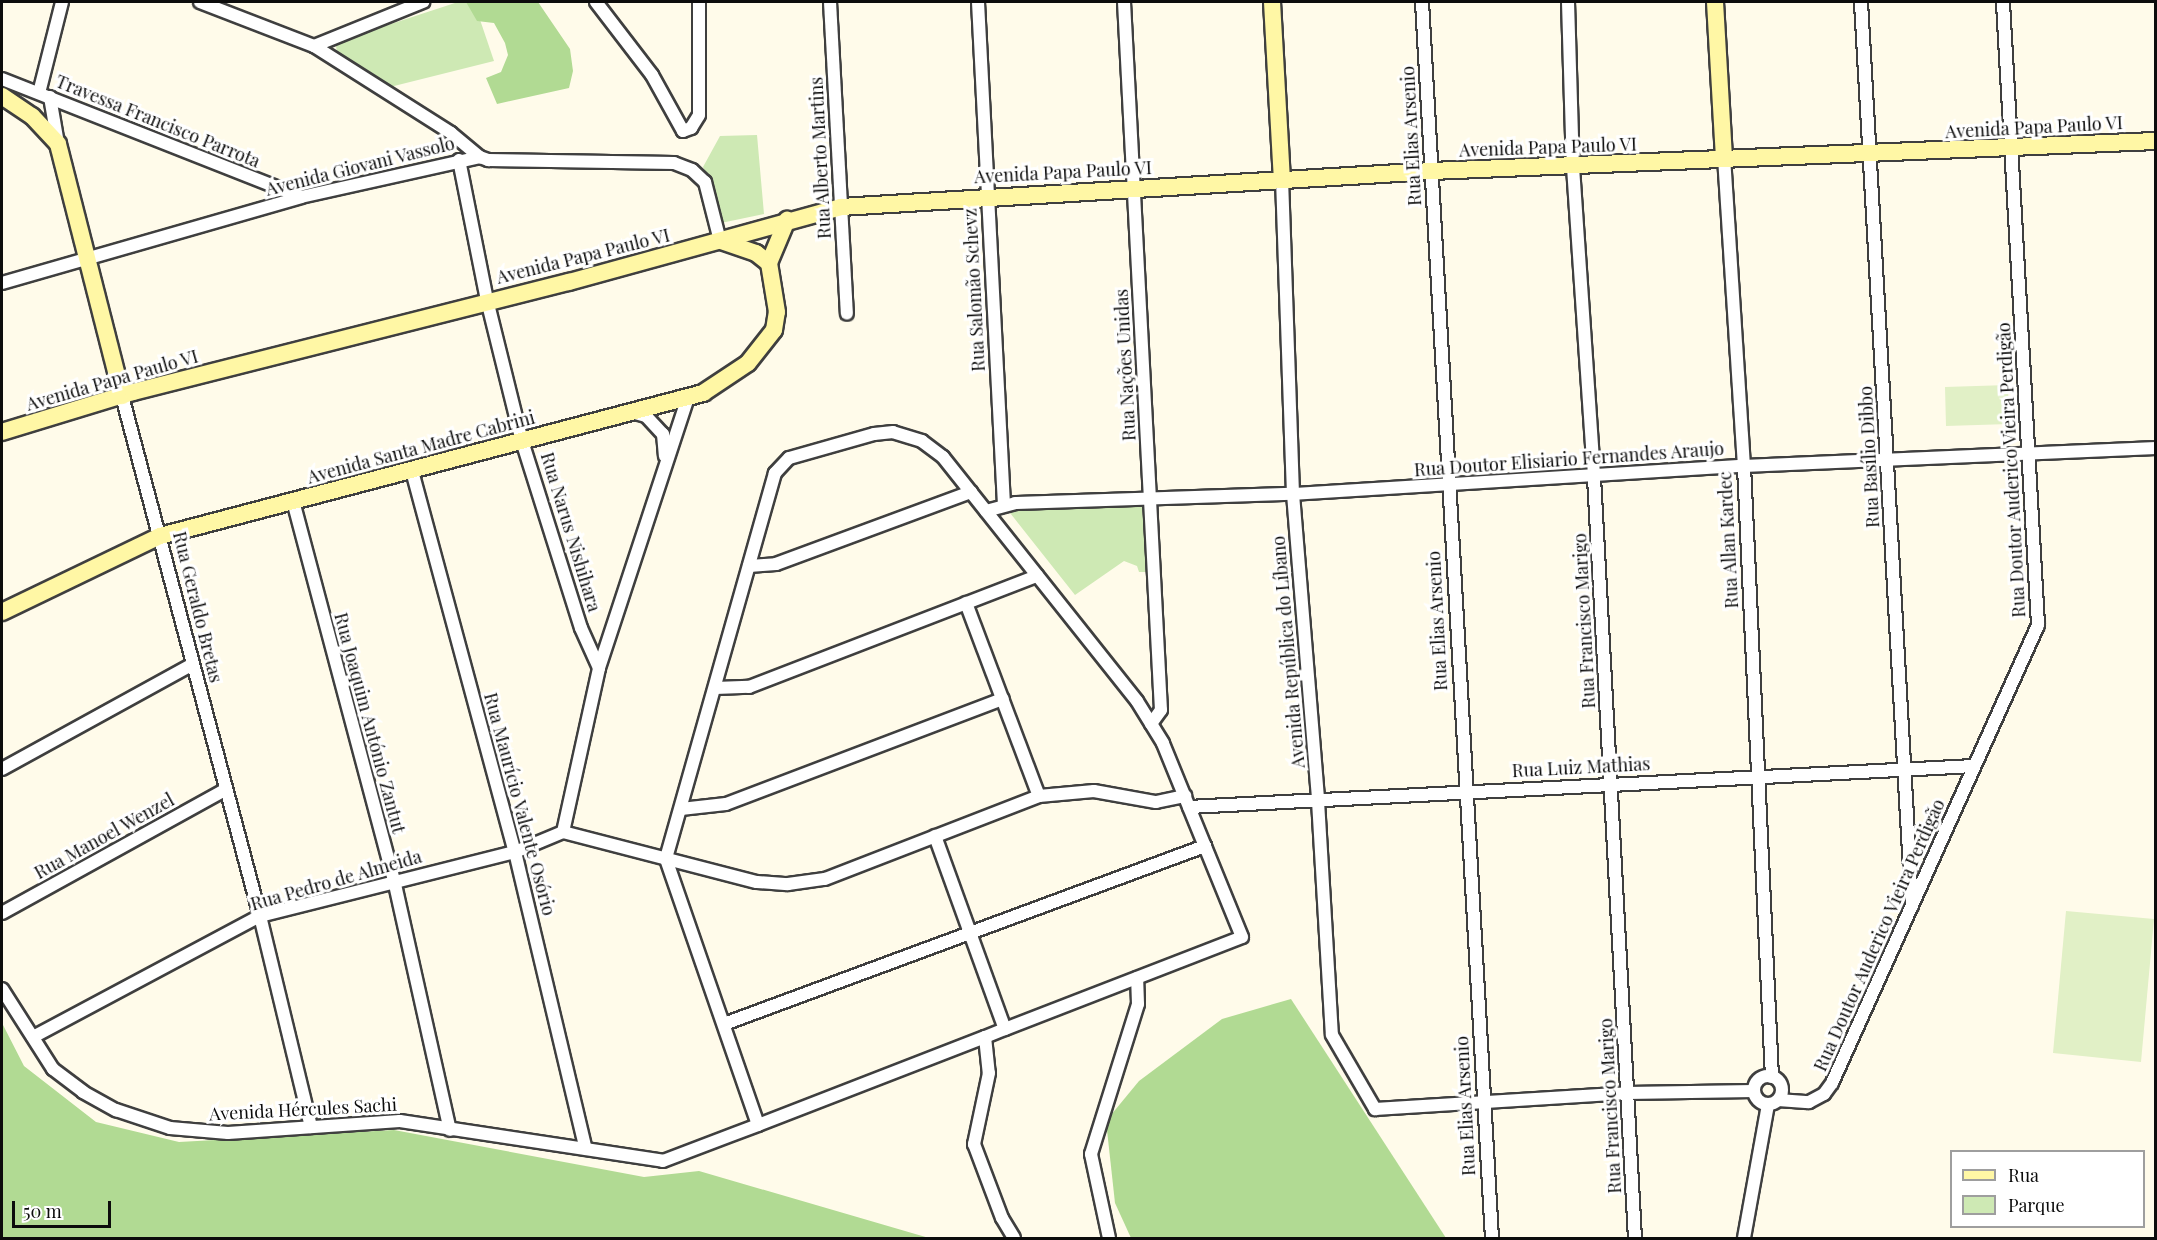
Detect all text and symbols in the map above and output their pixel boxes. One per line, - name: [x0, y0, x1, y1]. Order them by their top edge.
- street label: Rua Elias Arsenio: [1397, 65, 1425, 207]
- street label: Travessa Francisco Parrota: [53, 70, 263, 172]
- street label: Rua Alberto Martins: [805, 76, 835, 240]
- street label: Avenida Papa Paulo VI: [1944, 112, 2124, 142]
- street label: Avenida Giovani Vassolo: [263, 132, 457, 200]
- street label: Avenida Papa Paulo VI: [1458, 133, 1638, 161]
- street label: Avenida Papa Paulo VI: [973, 157, 1153, 187]
- street label: Rua Salomão Schevz: [959, 208, 989, 372]
- street label: Avenida Papa Paulo VI: [494, 224, 672, 288]
- street label: Rua Nações Unidas: [1110, 288, 1140, 442]
- street label: Rua Doutor Auderico Vieira Perdigão: [1992, 321, 2030, 619]
- street label: Avenida Papa Paulo VI: [23, 345, 201, 415]
- street label: Rua Basílio Dibbo: [1854, 385, 1884, 529]
- street label: Avenida Santa Madre Cabrini: [305, 406, 537, 488]
- street label: Rua Doutor Elisiario Fernandes Araujo: [1413, 437, 1725, 481]
- street label: Rua Narus Nishihara: [536, 449, 606, 615]
- street label: Rua Allan Kardec: [1714, 470, 1742, 610]
- street label: Rua Geraldo Bretas: [169, 529, 227, 685]
- street label: Rua Francisco Marigo: [1569, 533, 1599, 709]
- street label: Avenida República do Líbano: [1267, 535, 1309, 769]
- street label: Rua Elias Arsenio: [1423, 550, 1451, 692]
- street label: Rua Joaquim António Zantut: [330, 610, 410, 836]
- street label: Rua Maurício Valente Osório: [480, 690, 560, 918]
- street label: Rua Luiz Mathias: [1511, 753, 1651, 781]
- street label: Rua Manoel Wenzel: [30, 788, 178, 884]
- street label: Rua Doutor Auderico Vieira Perdigão: [1809, 795, 1949, 1075]
- street label: Rua Pedro de Almeida: [248, 845, 424, 915]
- street label: Rua Francisco Marigo: [1595, 1018, 1625, 1194]
- street label: Rua Elias Arsenio: [1451, 1035, 1479, 1177]
- street label: Avenida Hércules Sachi: [208, 1093, 398, 1125]
- legend: [1950, 1150, 2145, 1228]
- text: Rua: [2008, 1163, 2039, 1187]
- scale bar: [15, 1189, 114, 1227]
- text: Parque: [2008, 1193, 2065, 1217]
- text: 50 m: [23, 1199, 62, 1223]

